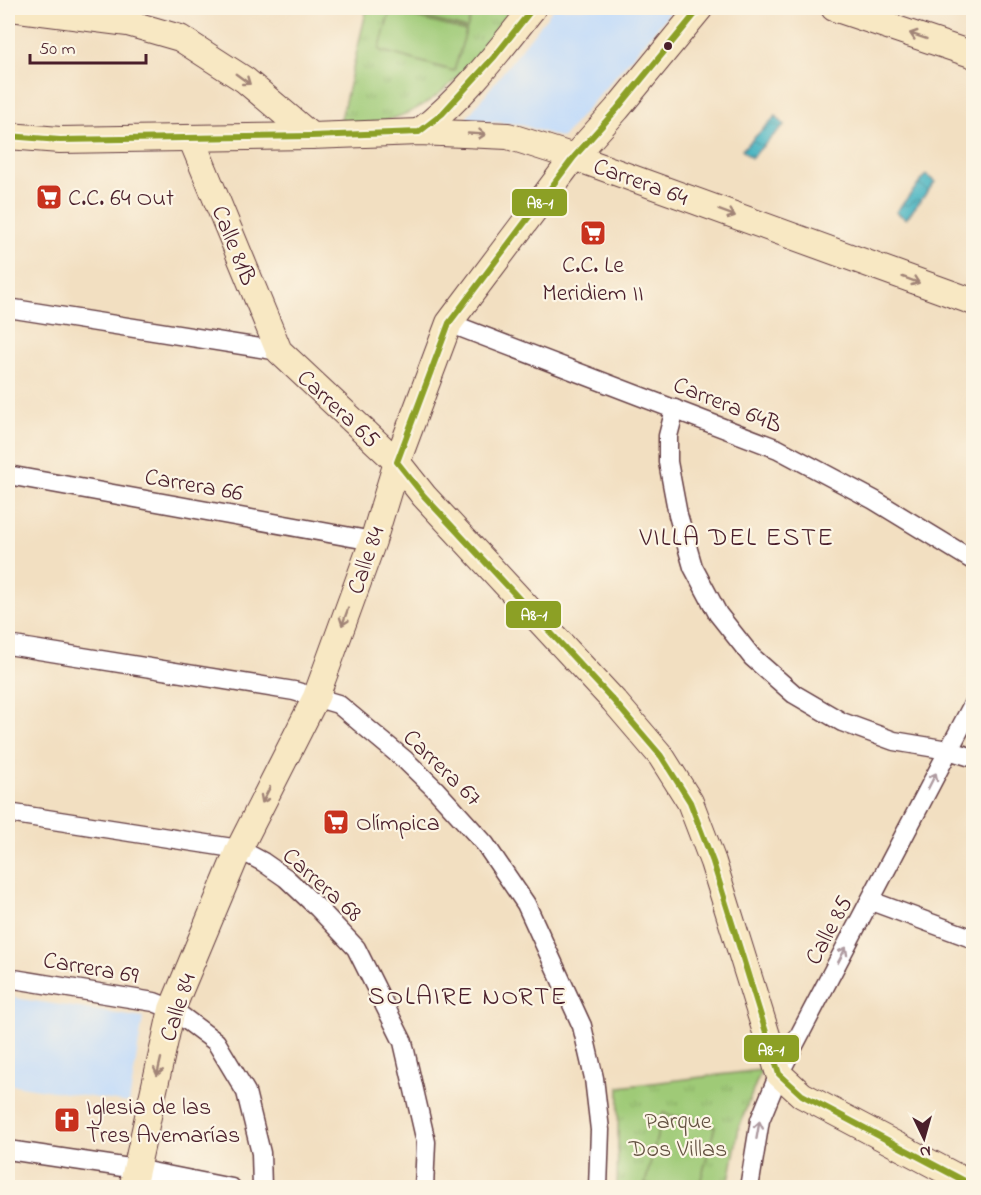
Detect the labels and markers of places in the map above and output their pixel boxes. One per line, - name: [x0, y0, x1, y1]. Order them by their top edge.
- unlabelled marker: [662, 40, 674, 52]
- supermarket icon: C.C. 64 Out: [34, 182, 64, 212]
- place label: C.C. 64 Out: [68, 182, 174, 217]
- supermarket icon: C.C. Le Meridiem II: [578, 218, 608, 248]
- place label: C.C. Le Meridiem II: [542, 249, 644, 312]
- supermarket icon: Olímpica: [321, 807, 351, 837]
- place label: Olímpica: [356, 807, 440, 842]
- place label: Iglesia de las Tres Avemarías: [86, 1091, 240, 1154]
- church icon: Iglesia de las Tres Avemarías: [52, 1105, 82, 1135]

